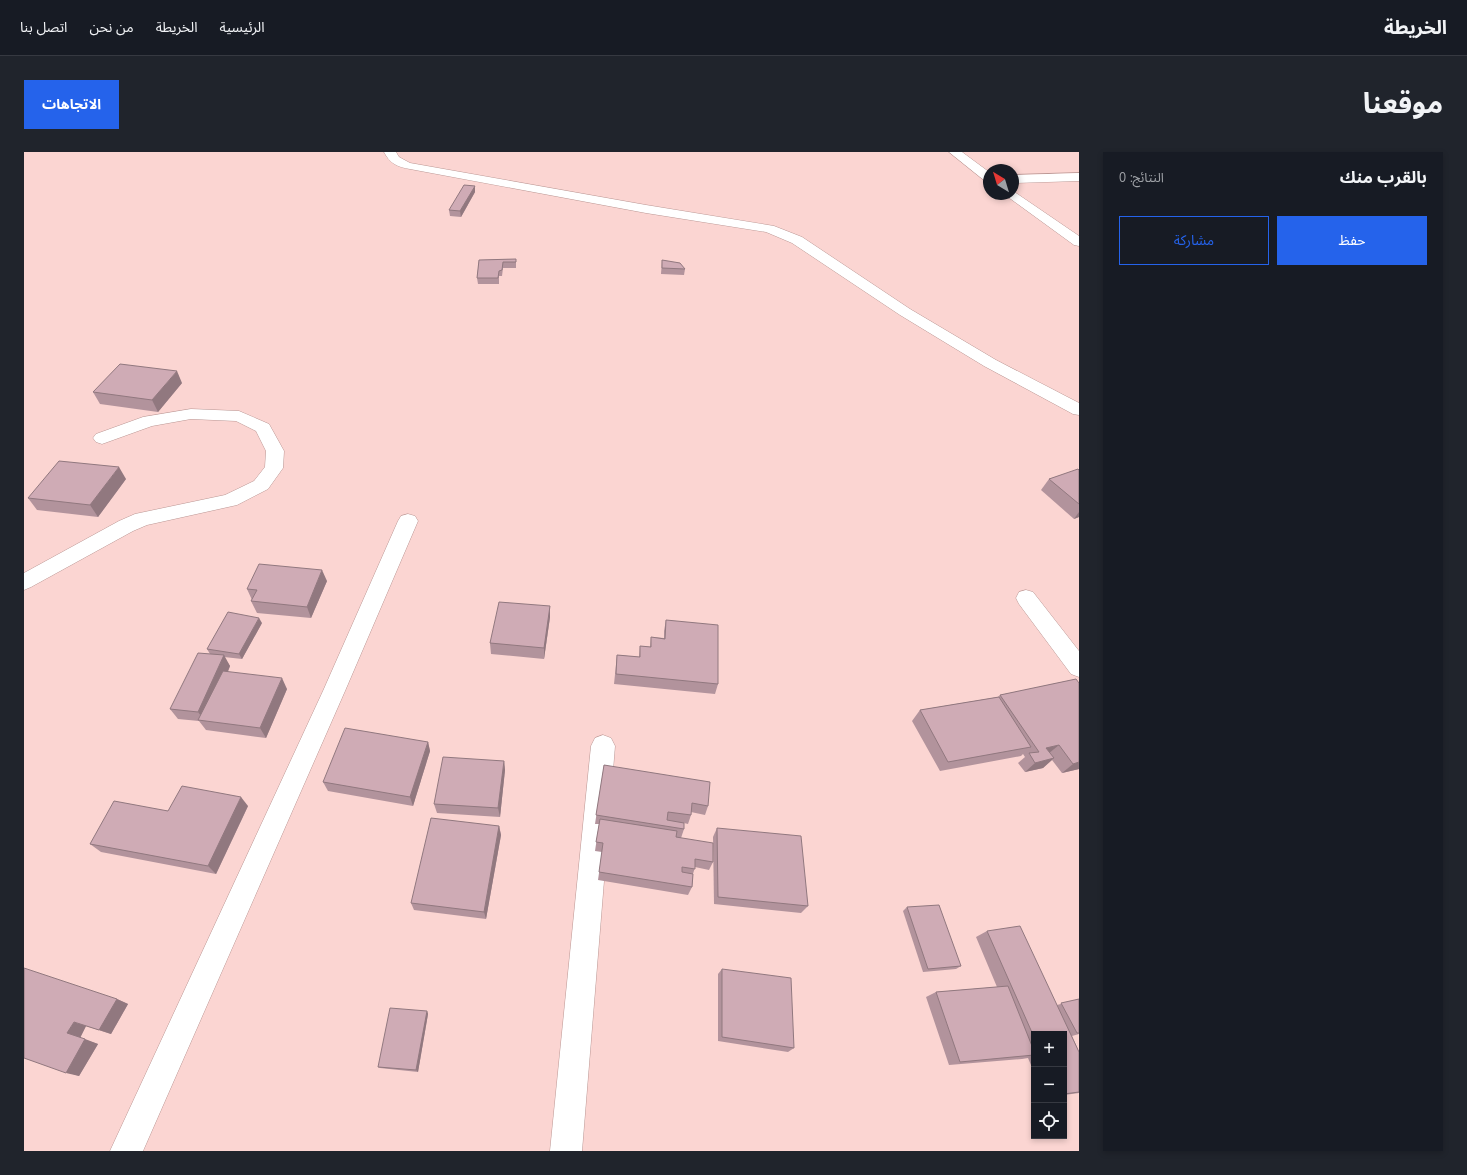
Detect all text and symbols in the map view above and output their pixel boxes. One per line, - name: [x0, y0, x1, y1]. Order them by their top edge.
- text: الخريطة: [1384, 15, 1447, 39]
- text: اتصل بنا: [20, 18, 67, 36]
- text: من نحن: [89, 18, 134, 36]
- text: الخريطة: [156, 18, 198, 36]
- text: الرئيسية: [220, 18, 265, 36]
- button: الاتجاهات: [24, 80, 119, 129]
- text: موقعنا: [1363, 84, 1443, 121]
- north arrow: [983, 164, 1019, 200]
- text: بالقرب منك: [1340, 166, 1427, 188]
- text: النتائج: 0: [1119, 169, 1164, 186]
- button: مشاركة: [1119, 216, 1269, 265]
- button: حفظ: [1277, 216, 1427, 265]
- map controls: [1031, 1031, 1067, 1139]
- button: +: [1031, 1031, 1067, 1067]
- button: −: [1031, 1067, 1067, 1103]
- button: locate: [1031, 1103, 1067, 1139]

